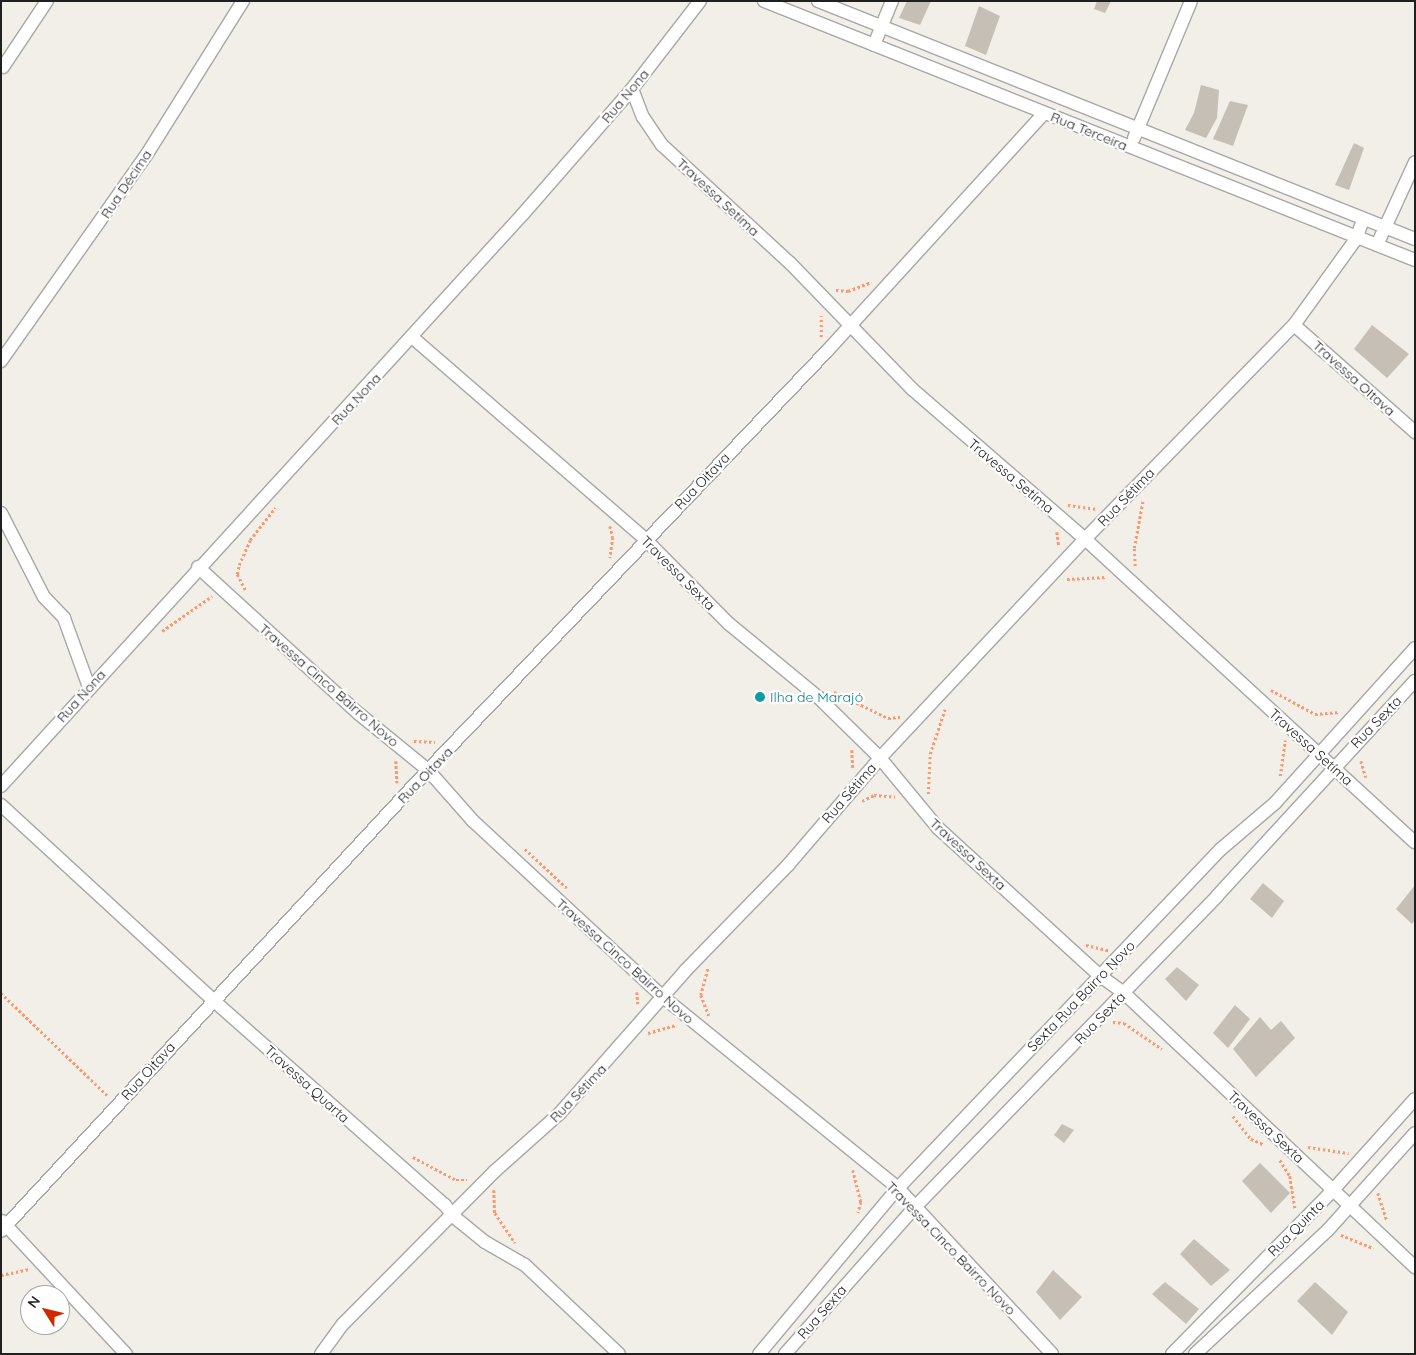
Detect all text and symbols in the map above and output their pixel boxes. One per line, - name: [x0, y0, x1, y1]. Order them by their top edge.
- street label: Rua Nona: [598, 66, 652, 126]
- street label: Rua Terceira: [1048, 108, 1130, 154]
- street label: Rua Décima: [97, 147, 155, 221]
- street label: Travessa Setíma: [673, 154, 763, 240]
- street label: Travessa OItava: [1309, 337, 1399, 419]
- street label: Rua Nona: [328, 370, 384, 428]
- street label: Travessa Setíma: [965, 435, 1057, 517]
- street label: Rua Oitava: [671, 449, 733, 513]
- street label: Rua Sétima: [1094, 464, 1158, 530]
- street label: Travessa Sexta: [637, 532, 719, 614]
- street label: Travessa Cinco Bairro Novo: [256, 620, 402, 750]
- street label: Rua Nona: [53, 666, 109, 726]
- place label: Ilha de Marajó: [770, 689, 863, 705]
- marker: Ilha de Marajó: [754, 691, 766, 703]
- street label: Rua Sexta: [1347, 692, 1405, 752]
- street label: Travessa Setíma: [1266, 705, 1356, 789]
- street label: Rua Oitava: [394, 743, 456, 807]
- street label: Rua Sétima: [818, 759, 880, 827]
- street label: Travessa Sexta: [926, 814, 1010, 894]
- street label: Travessa Cinco Bairro Novo: [553, 895, 697, 1027]
- street label: Sexta Rua Bairro Novo: [1024, 937, 1138, 1055]
- street label: Rua Sexta: [1071, 988, 1129, 1048]
- street label: Rua Oitava: [118, 1039, 178, 1103]
- street label: Travessa Quarta: [261, 1042, 353, 1126]
- street label: Rua Sétima: [546, 1060, 610, 1126]
- street label: Travessa Sexta: [1224, 1087, 1308, 1167]
- street label: Travessa Cinco Bairro Novo: [883, 1178, 1019, 1318]
- street label: Rua Quinta: [1264, 1196, 1328, 1260]
- street label: Rua Sexta: [794, 1282, 850, 1342]
- north arrow: [20, 1285, 70, 1335]
- text: N: [23, 1292, 44, 1311]

